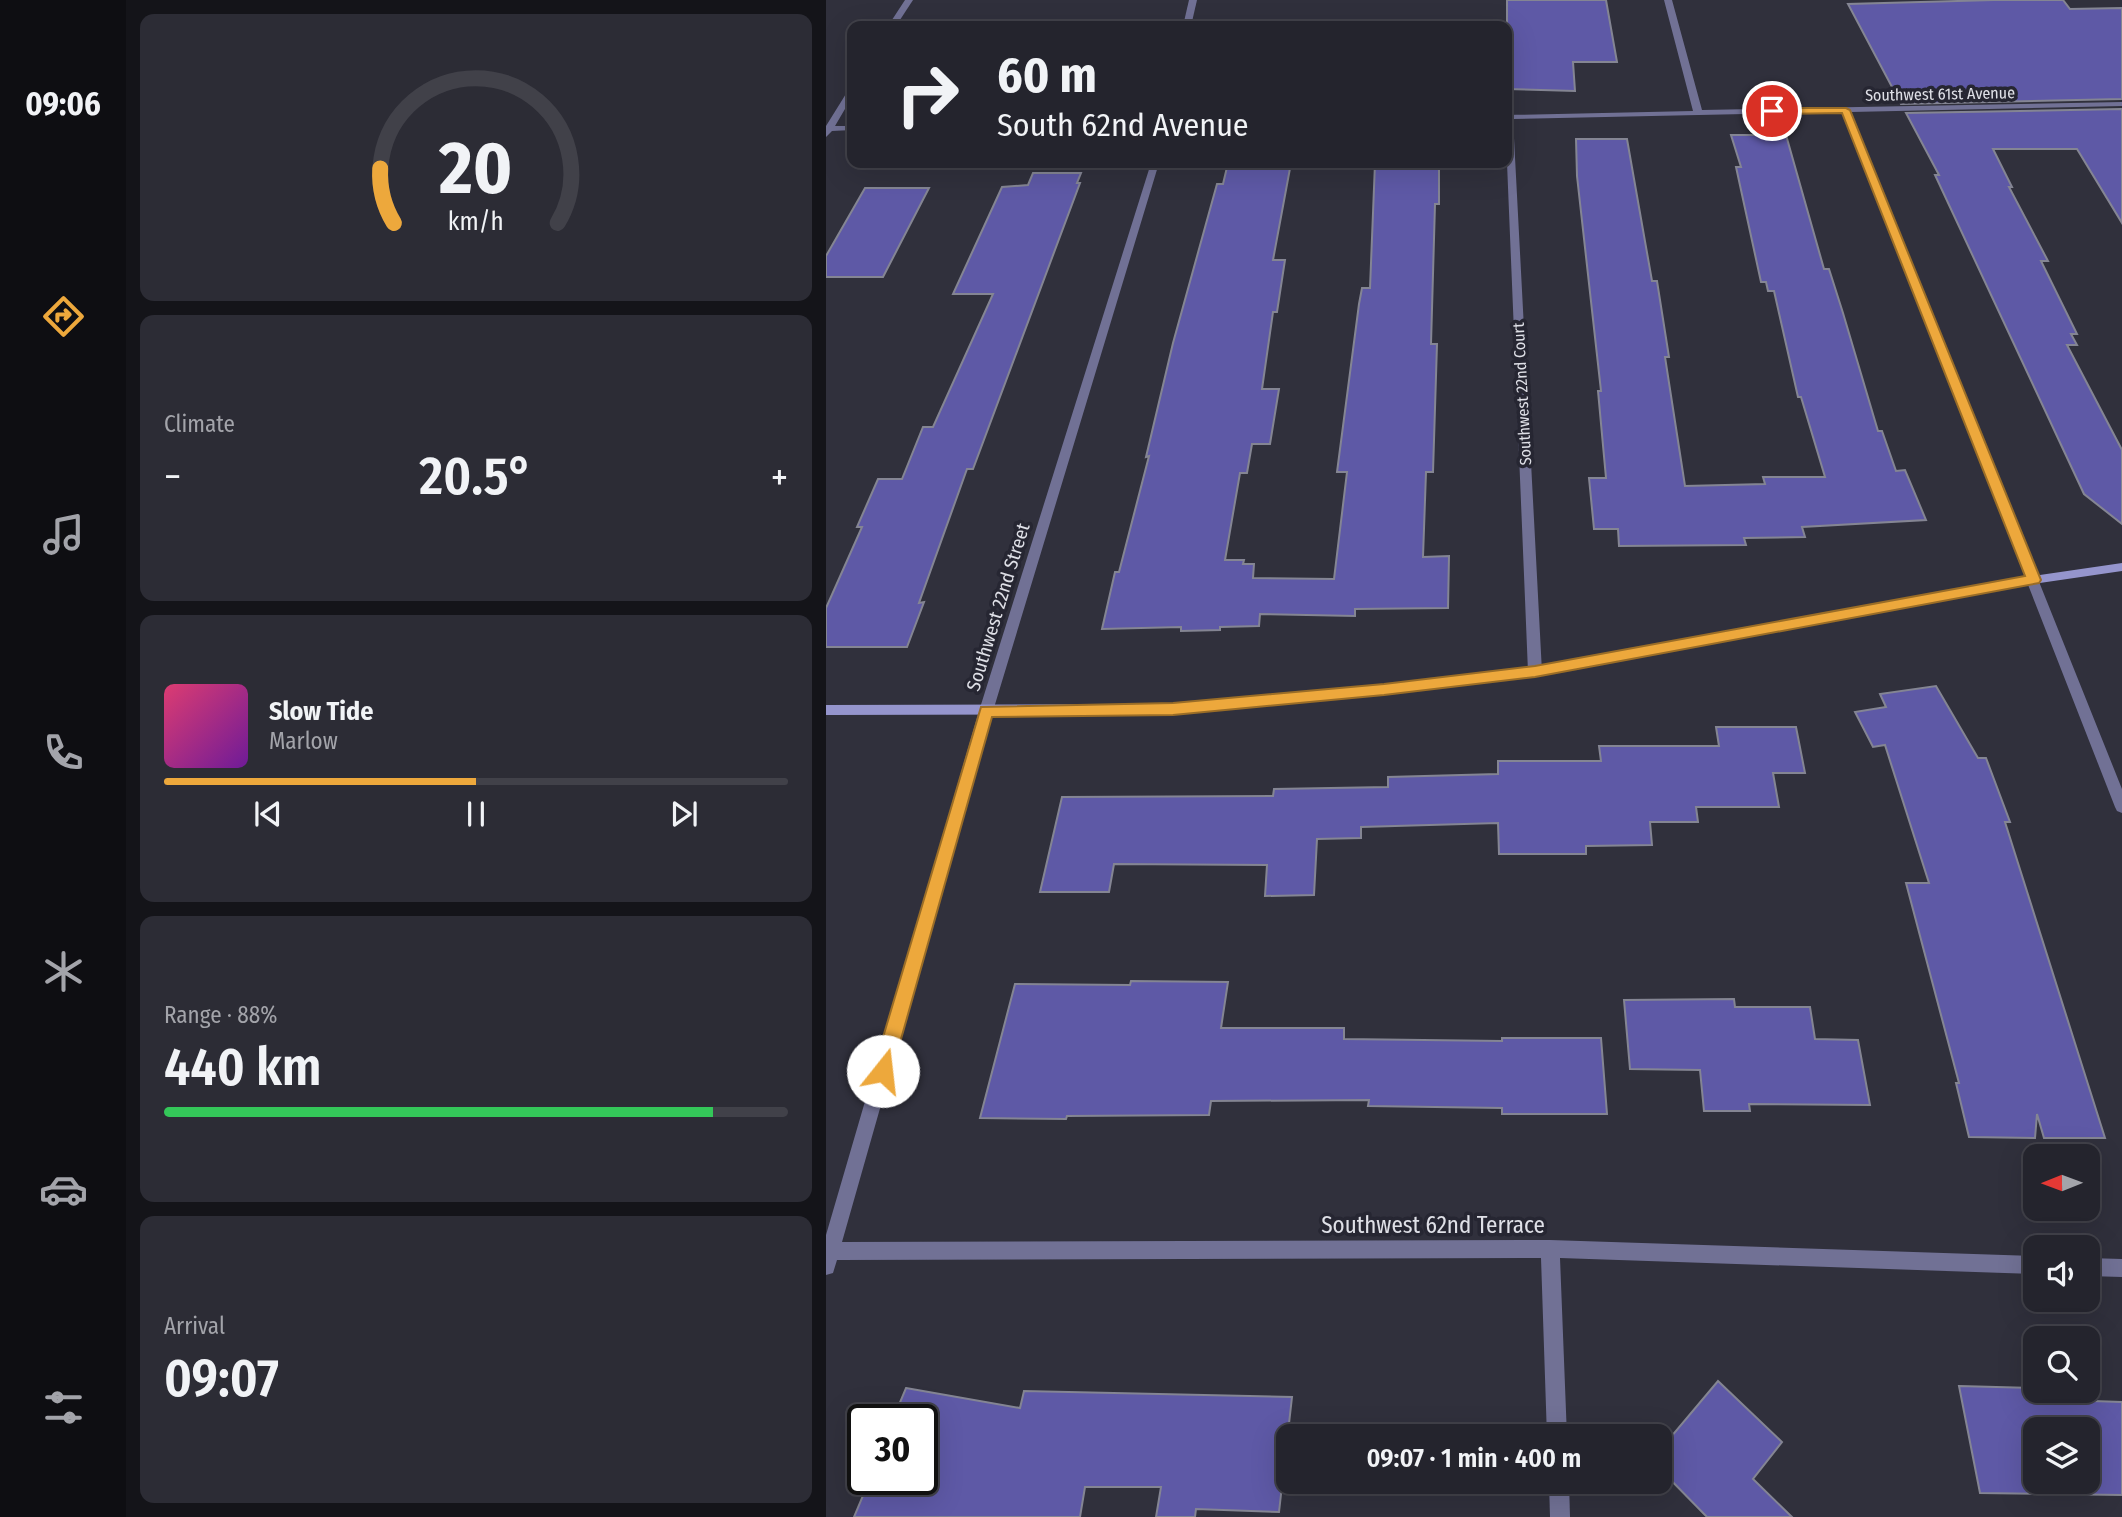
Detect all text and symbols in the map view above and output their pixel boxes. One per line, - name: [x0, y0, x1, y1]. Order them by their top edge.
- text: 60 m: [997, 46, 1097, 105]
- icon: right: [882, 49, 973, 140]
- pin: [1742, 81, 1802, 141]
- street label: Southwest 61st Avenue: [1865, 83, 2015, 105]
- text: 09:06: [25, 85, 101, 123]
- icon: arrive: [1753, 92, 1791, 130]
- text: South 62nd Avenue: [997, 106, 1249, 144]
- text: 20: [438, 126, 513, 213]
- text: km/h: [448, 207, 504, 237]
- icon: directions: [39, 292, 88, 341]
- street label: Southwest 22nd Court: [1509, 321, 1535, 466]
- text: Climate: [164, 410, 235, 438]
- text: 20.5°: [419, 445, 533, 508]
- text: −: [164, 454, 181, 500]
- text: +: [771, 454, 788, 500]
- icon: music: [39, 510, 88, 559]
- street label: Southwest 22nd Street: [962, 520, 1035, 694]
- text: Slow Tide: [269, 696, 373, 727]
- text: Marlow: [269, 727, 338, 755]
- icon: phone: [39, 728, 88, 777]
- icon: previous: [249, 795, 287, 833]
- icon: pause: [457, 795, 495, 833]
- icon: next: [665, 795, 703, 833]
- icon: climate: [39, 947, 88, 996]
- text: Range · 88%: [164, 1001, 277, 1029]
- position arrow: [846, 1034, 920, 1108]
- text: 440 km: [164, 1036, 322, 1099]
- north arrow: [2023, 1144, 2100, 1222]
- map controls: [2023, 1144, 2100, 1494]
- icon: car: [39, 1165, 88, 1214]
- street label: Southwest 62nd Terrace: [1321, 1211, 1545, 1239]
- button: sound: [2023, 1235, 2100, 1312]
- text: Arrival: [164, 1312, 225, 1340]
- button: search: [2023, 1326, 2100, 1403]
- text: 09:07: [164, 1347, 279, 1410]
- icon: filters: [39, 1383, 88, 1432]
- speed limit sign: 30: [847, 1404, 938, 1495]
- button: layers: [2023, 1417, 2100, 1494]
- text: 09:07 · 1 min · 400 m: [1367, 1443, 1581, 1474]

